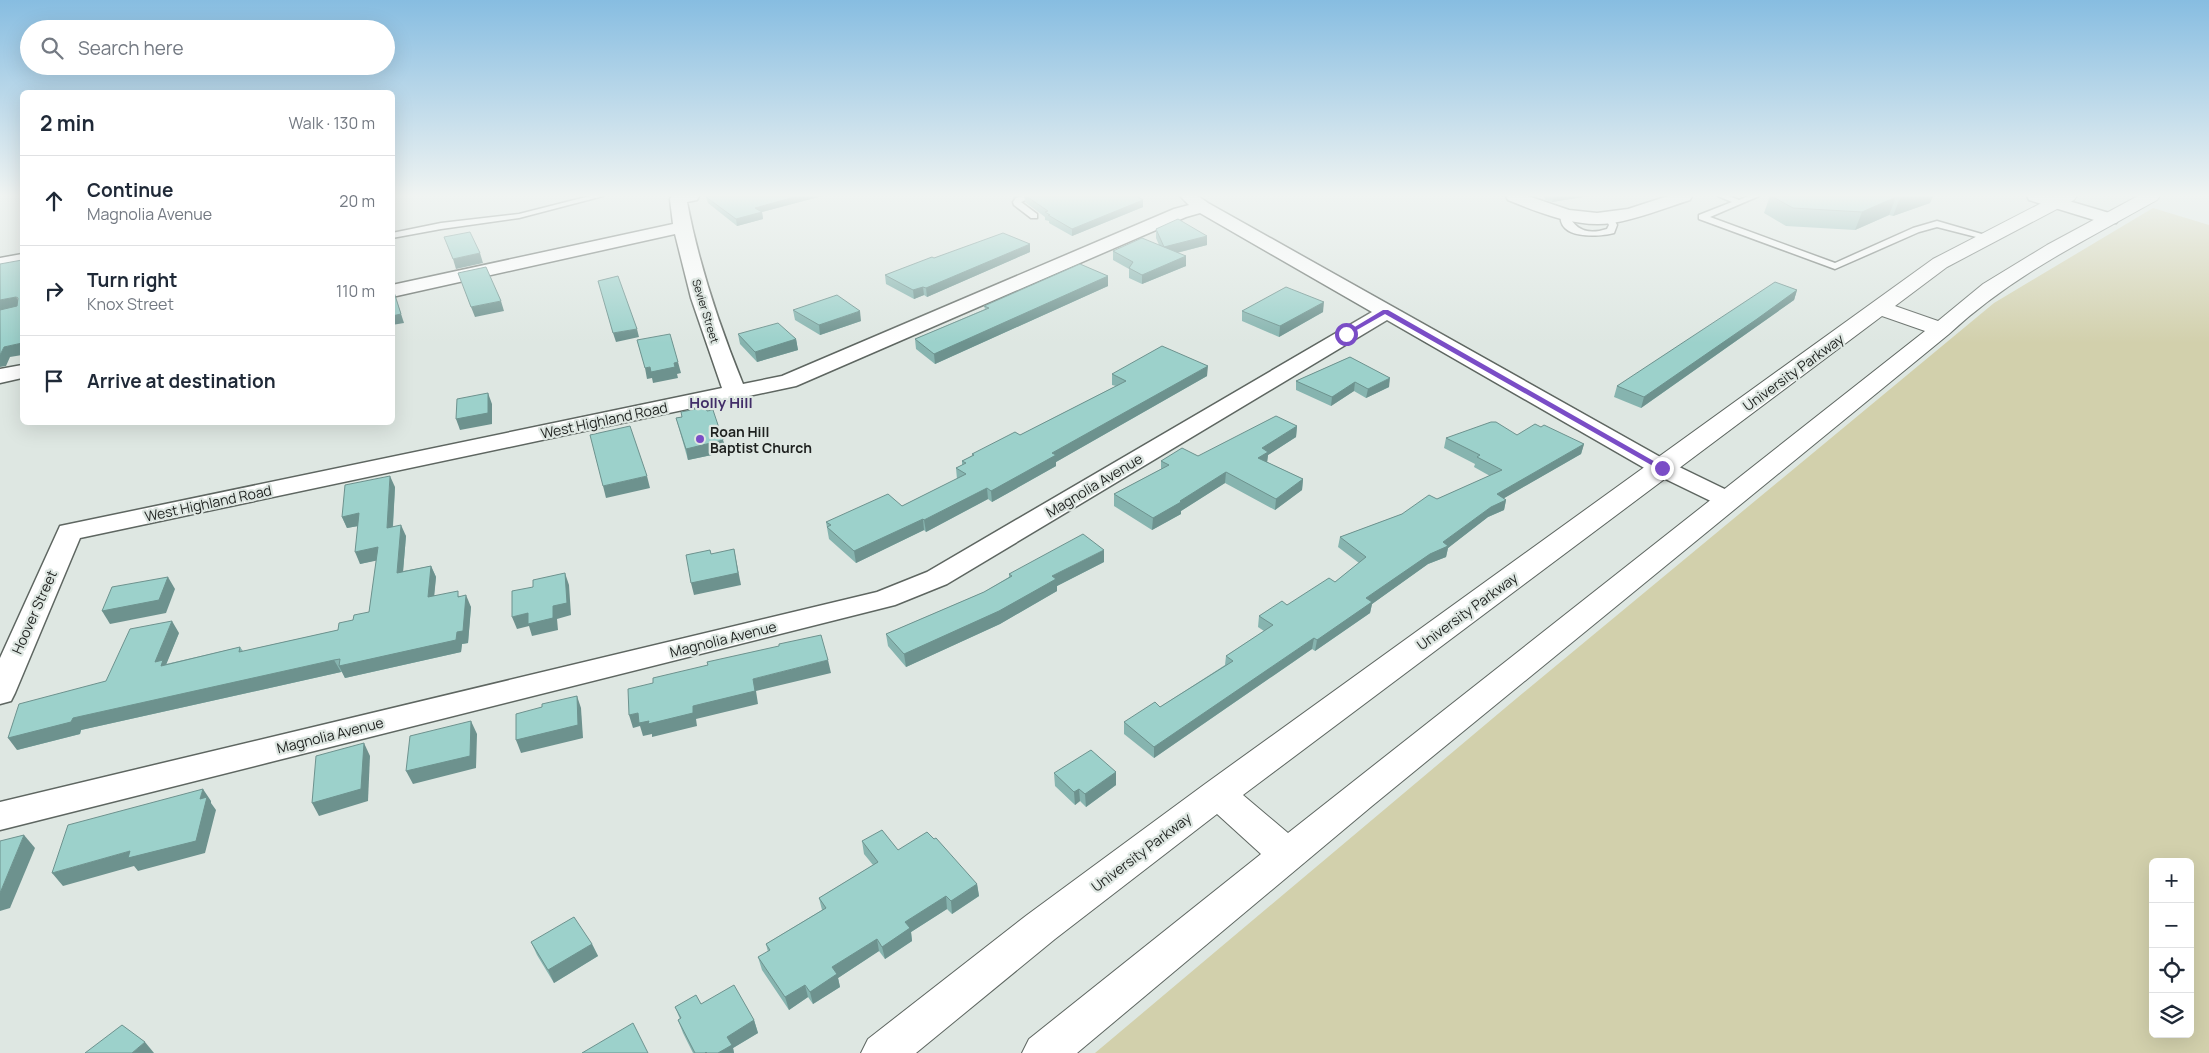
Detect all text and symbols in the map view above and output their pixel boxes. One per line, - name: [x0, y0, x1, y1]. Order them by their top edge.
- search box: [20, 20, 395, 75]
- icon: search: [38, 34, 66, 62]
- text: Search here: [78, 35, 184, 61]
- text: 2 min: [40, 109, 95, 137]
- text: Walk · 130 m: [289, 112, 375, 134]
- text: Continue: [87, 177, 173, 203]
- icon: ahead: [40, 187, 68, 215]
- text: 20 m: [339, 190, 375, 212]
- text: Magnolia Avenue: [87, 203, 212, 225]
- text: Turn right: [87, 267, 177, 293]
- icon: right: [40, 277, 68, 305]
- street label: Sevier Street: [689, 277, 723, 345]
- text: 110 m: [336, 280, 375, 302]
- text: Knox Street: [87, 293, 174, 315]
- route start: [1335, 323, 1358, 346]
- street label: University Parkway: [1739, 329, 1848, 415]
- icon: arrive: [40, 367, 68, 395]
- text: Arrive at destination: [87, 368, 276, 394]
- district label: Holly Hill: [689, 392, 753, 413]
- street label: West Highland Road: [539, 397, 669, 443]
- place label: Roan Hill Baptist Church: [710, 422, 812, 457]
- marker: Roan Hill Baptist Church: [694, 433, 706, 445]
- street label: Magnolia Avenue: [1042, 449, 1146, 521]
- route end: [1651, 457, 1674, 480]
- street label: West Highland Road: [143, 480, 273, 526]
- street label: Hoover Street: [7, 567, 61, 657]
- street label: University Parkway: [1413, 568, 1522, 654]
- street label: Magnolia Avenue: [668, 617, 778, 661]
- street label: Magnolia Avenue: [275, 713, 385, 757]
- street label: University Parkway: [1087, 808, 1195, 896]
- map controls: [2149, 858, 2194, 1038]
- button: +: [2149, 858, 2194, 903]
- button: −: [2149, 903, 2194, 948]
- button: locate: [2149, 948, 2194, 993]
- button: layers: [2149, 993, 2194, 1038]

